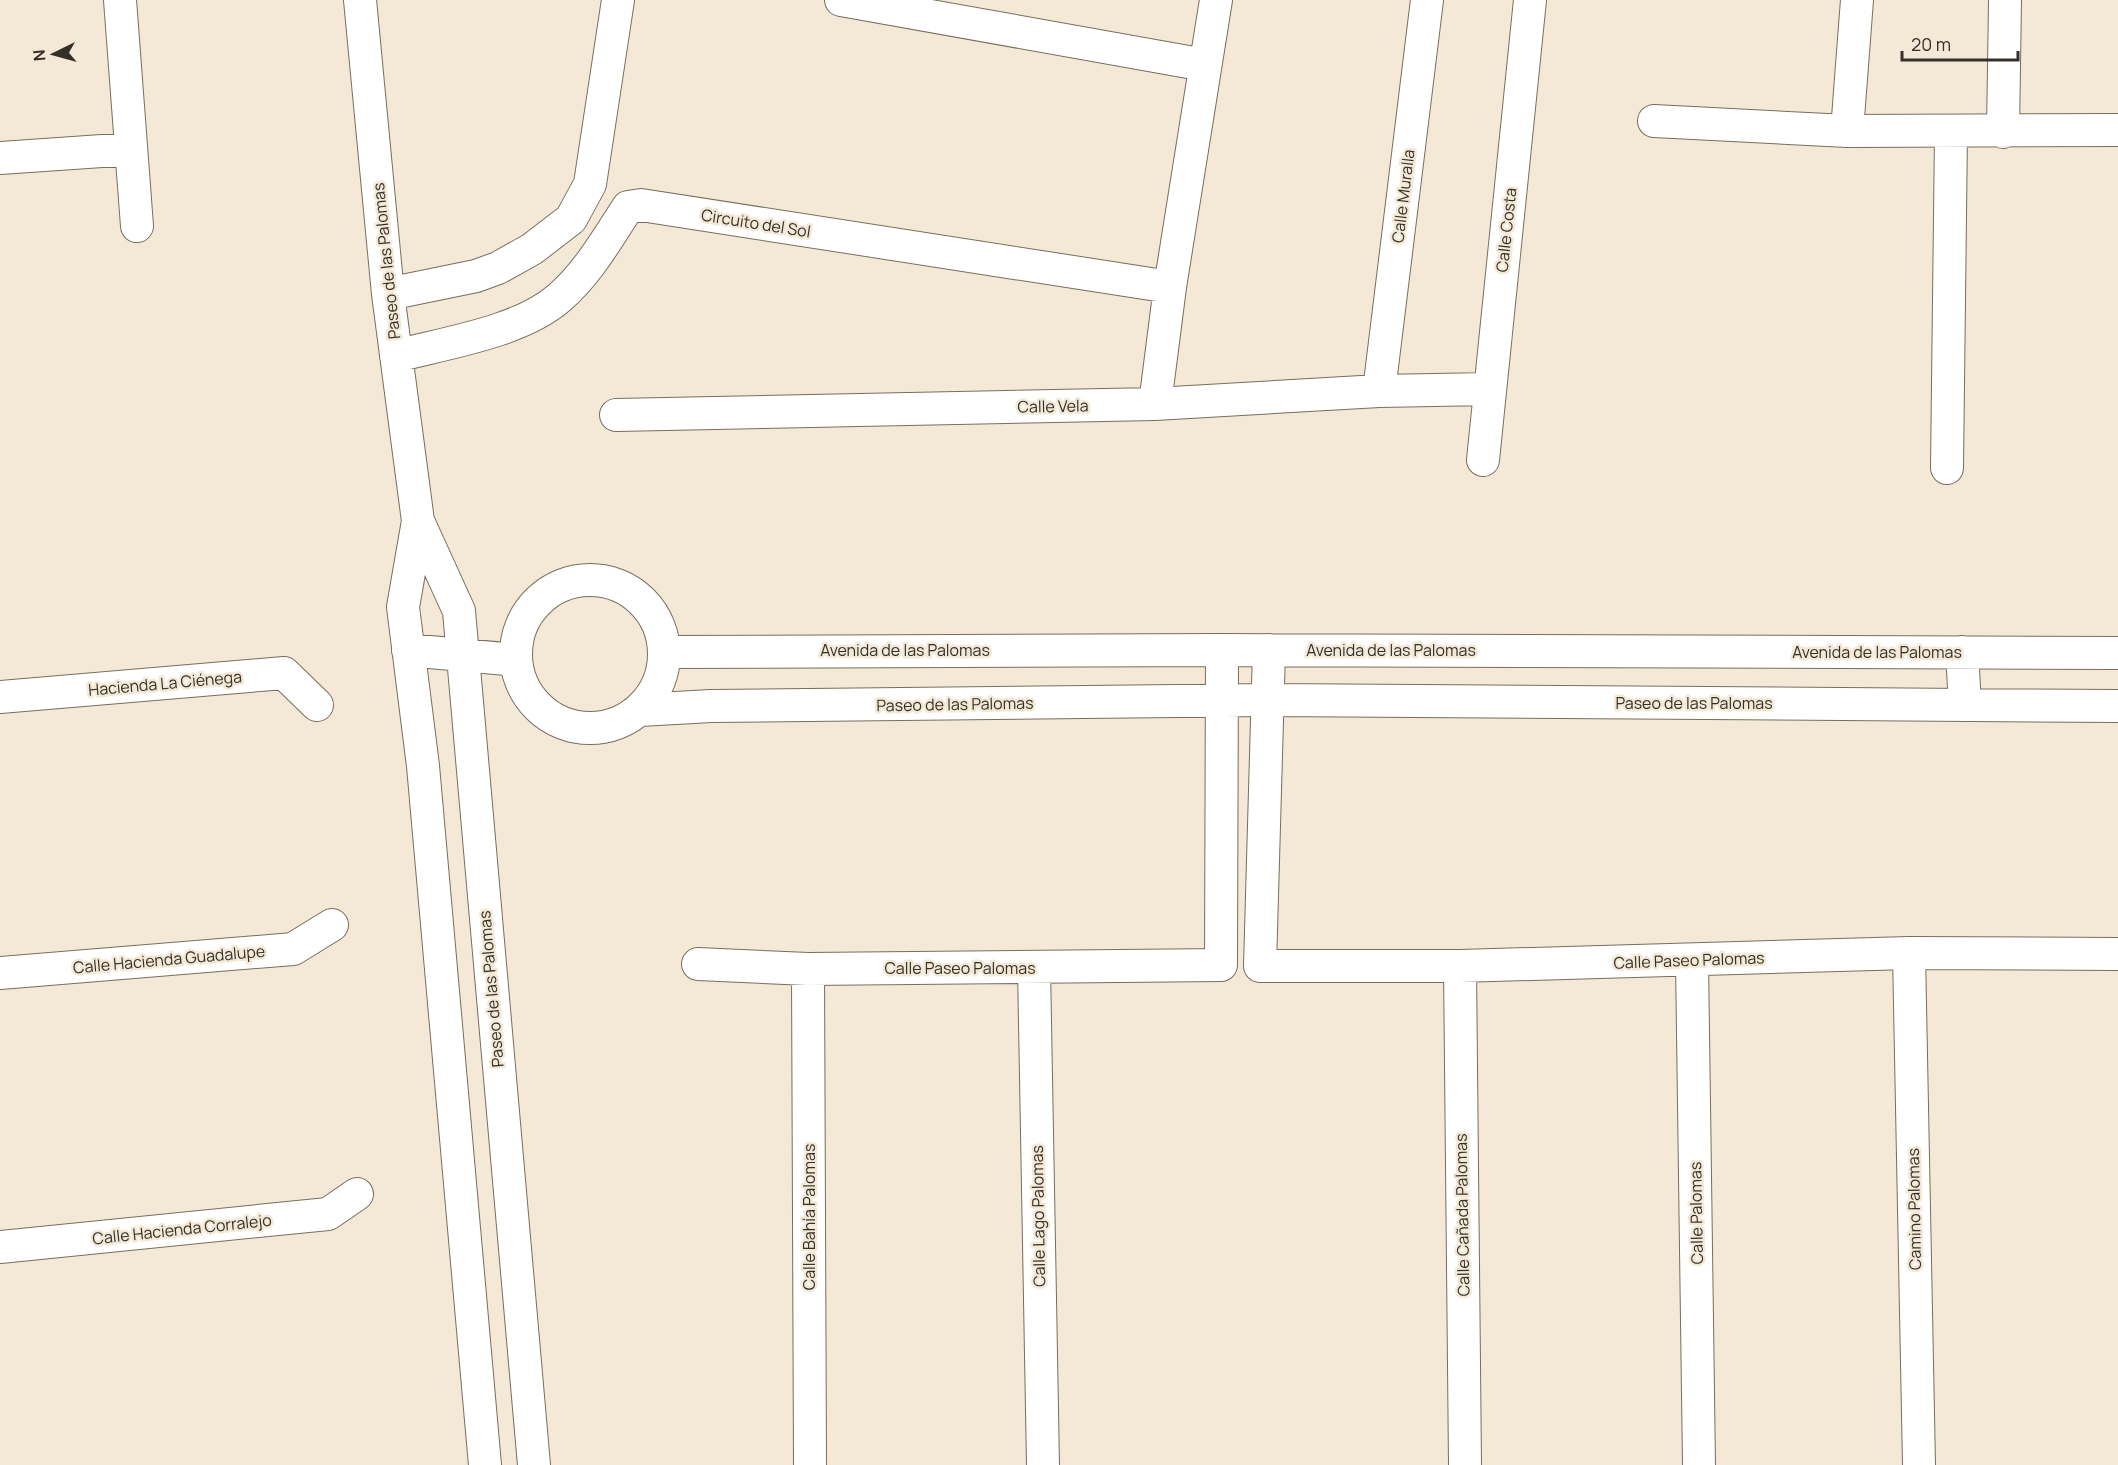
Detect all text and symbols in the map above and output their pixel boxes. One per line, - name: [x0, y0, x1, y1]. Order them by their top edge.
- north arrow: [24, 24, 84, 84]
- scale bar: [1902, 24, 2018, 62]
- text: 20 m: [1911, 32, 1951, 56]
- text: N: [28, 49, 51, 62]
- street label: Calle Muralla: [1386, 148, 1420, 244]
- street label: Paseo de las Palomas: [367, 182, 405, 340]
- street label: Calle Costa: [1491, 187, 1521, 273]
- street label: Circuito del Sol: [700, 203, 812, 243]
- street label: Calle Vela: [1017, 394, 1089, 418]
- street label: Avenida de las Palomas: [820, 639, 990, 661]
- street label: Avenida de las Palomas: [1306, 639, 1476, 661]
- street label: Avenida de las Palomas: [1792, 641, 1962, 663]
- street label: Hacienda La Ciénega: [87, 665, 243, 701]
- street label: Paseo de las Palomas: [876, 692, 1034, 716]
- street label: Paseo de las Palomas: [1615, 692, 1773, 714]
- street label: Paseo de las Palomas: [473, 910, 509, 1068]
- street label: Calle Hacienda Guadalupe: [72, 940, 266, 978]
- street label: Calle Paseo Palomas: [1613, 946, 1765, 974]
- street label: Calle Paseo Palomas: [884, 957, 1036, 979]
- street label: Calle Cañada Palomas: [1450, 1133, 1474, 1297]
- street label: Calle Bahía Palomas: [798, 1144, 820, 1290]
- street label: Calle Lago Palomas: [1026, 1145, 1050, 1287]
- street label: Camino Palomas: [1902, 1148, 1926, 1270]
- street label: Calle Palomas: [1684, 1162, 1708, 1264]
- street label: Calle Hacienda Corralejo: [91, 1209, 273, 1249]

